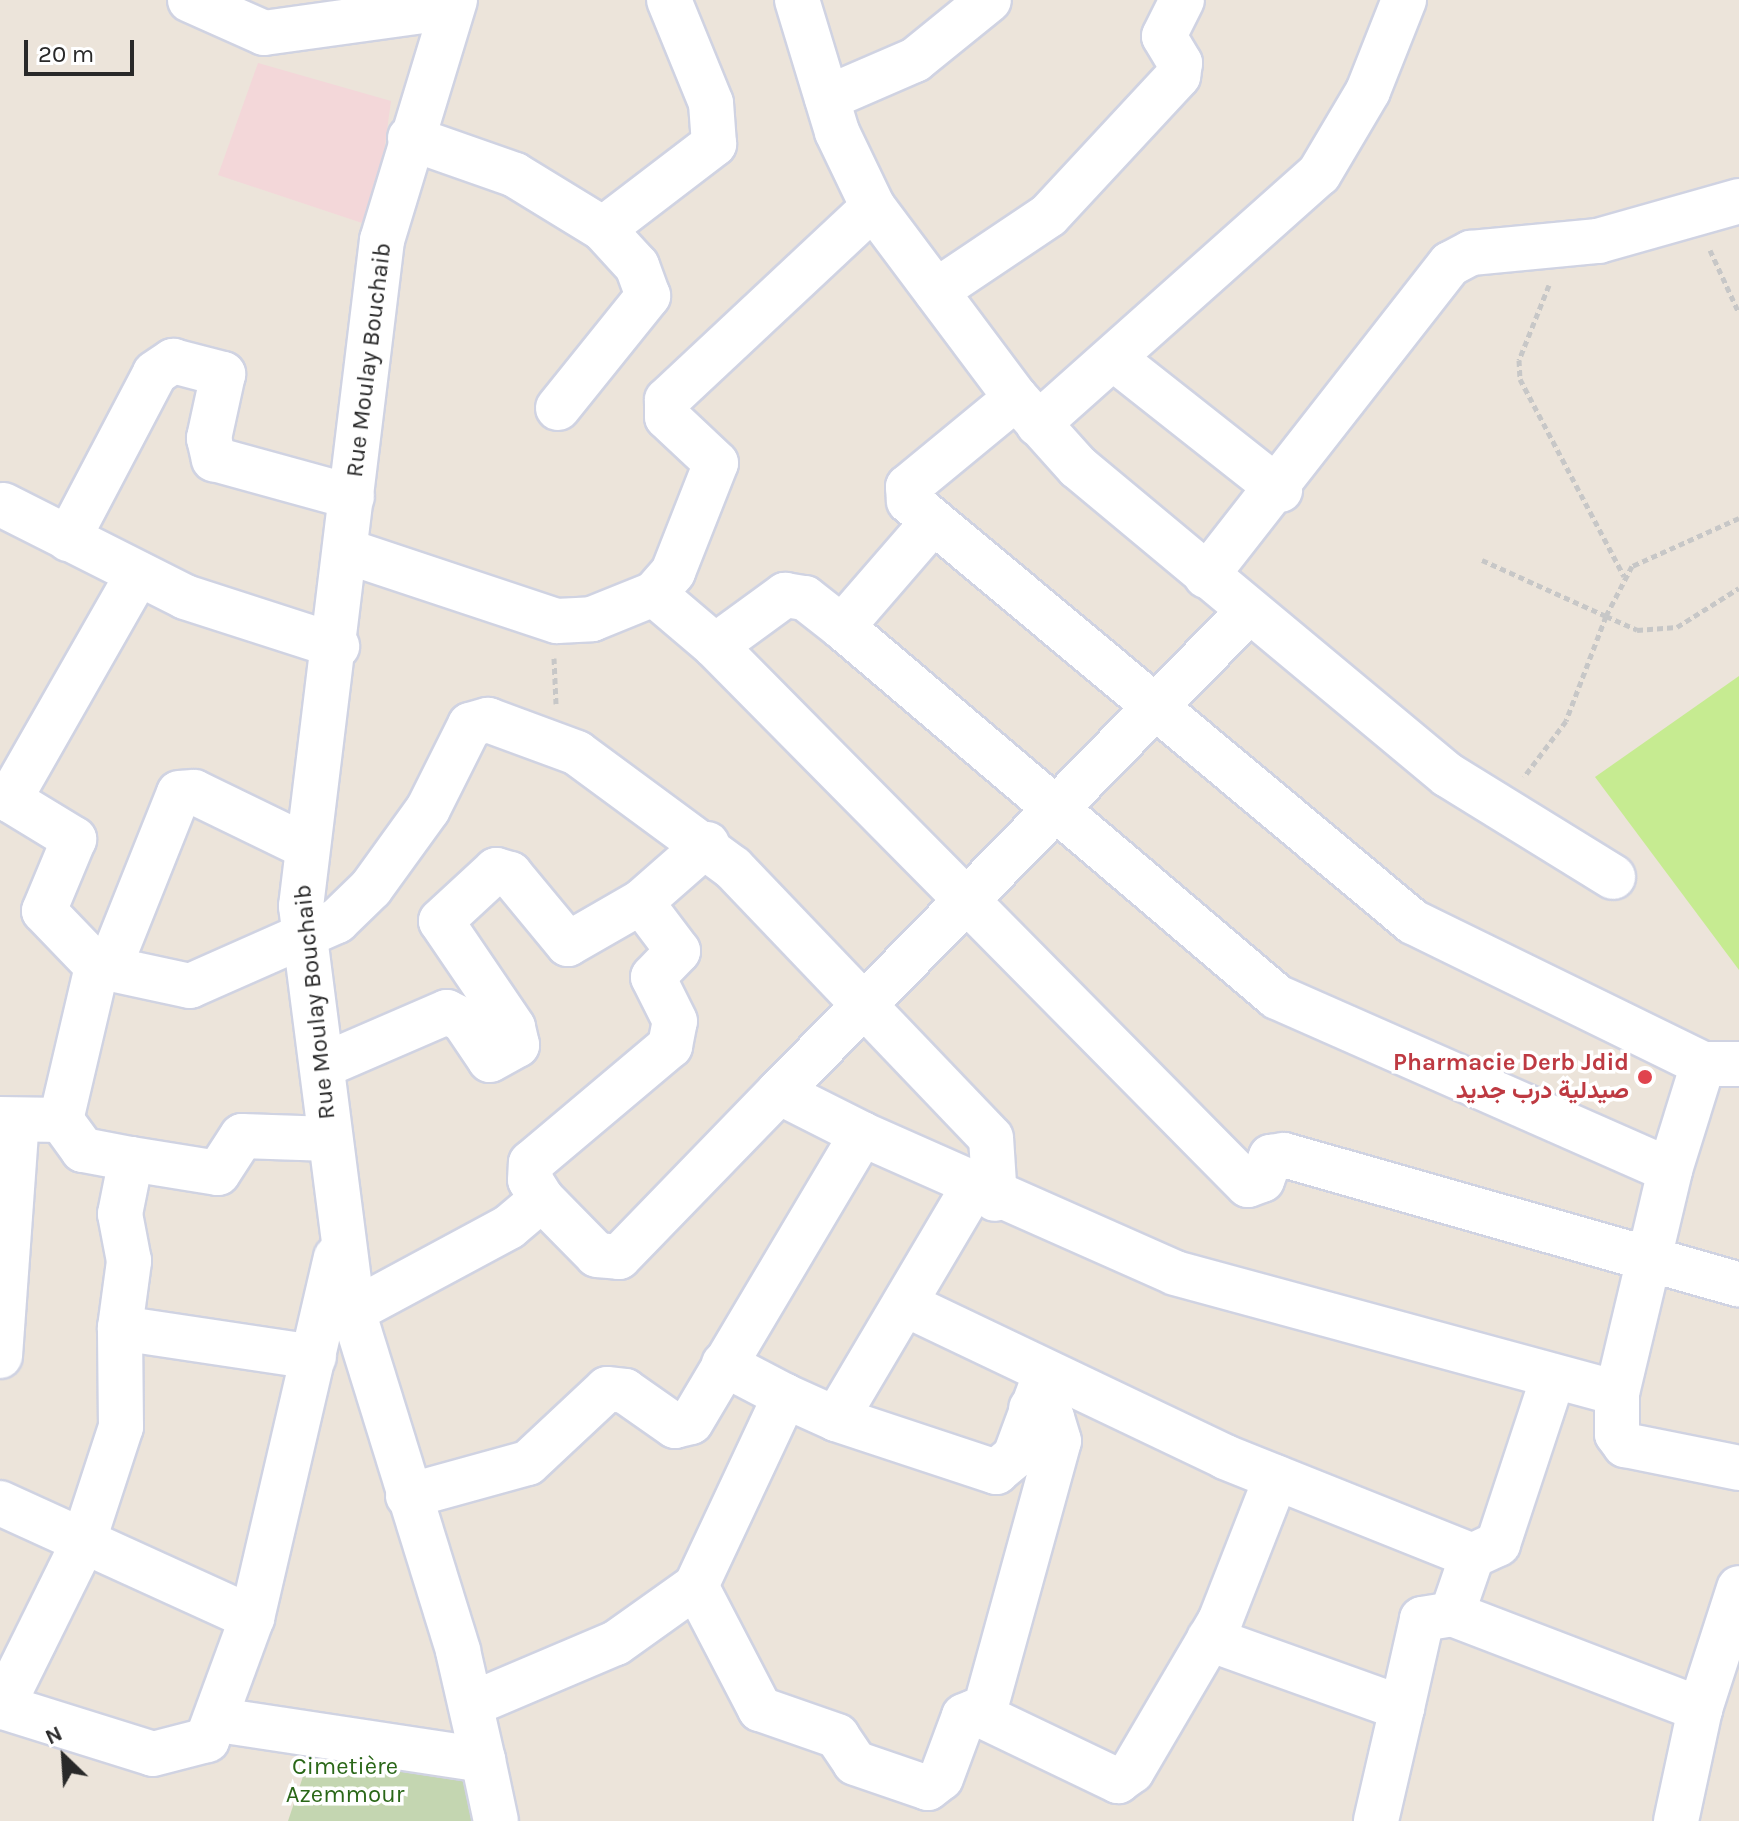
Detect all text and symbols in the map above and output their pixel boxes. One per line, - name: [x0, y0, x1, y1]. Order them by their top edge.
- scale bar: [28, 24, 138, 74]
- text: 20 m: [38, 40, 94, 68]
- street label: Rue Moulay Bouchaib: [340, 241, 398, 479]
- street label: Rue Moulay Bouchaib: [288, 883, 342, 1121]
- place label: Pharmacie Derb Jdid صيدلية درب جديد: [1393, 1049, 1629, 1105]
- marker: Pharmacie Derb Jdid صيدلية درب جديد: [1636, 1068, 1654, 1086]
- north arrow: [24, 1717, 104, 1797]
- text: N: [41, 1720, 67, 1750]
- park label: Cimetière Azemmour: [286, 1753, 404, 1809]

